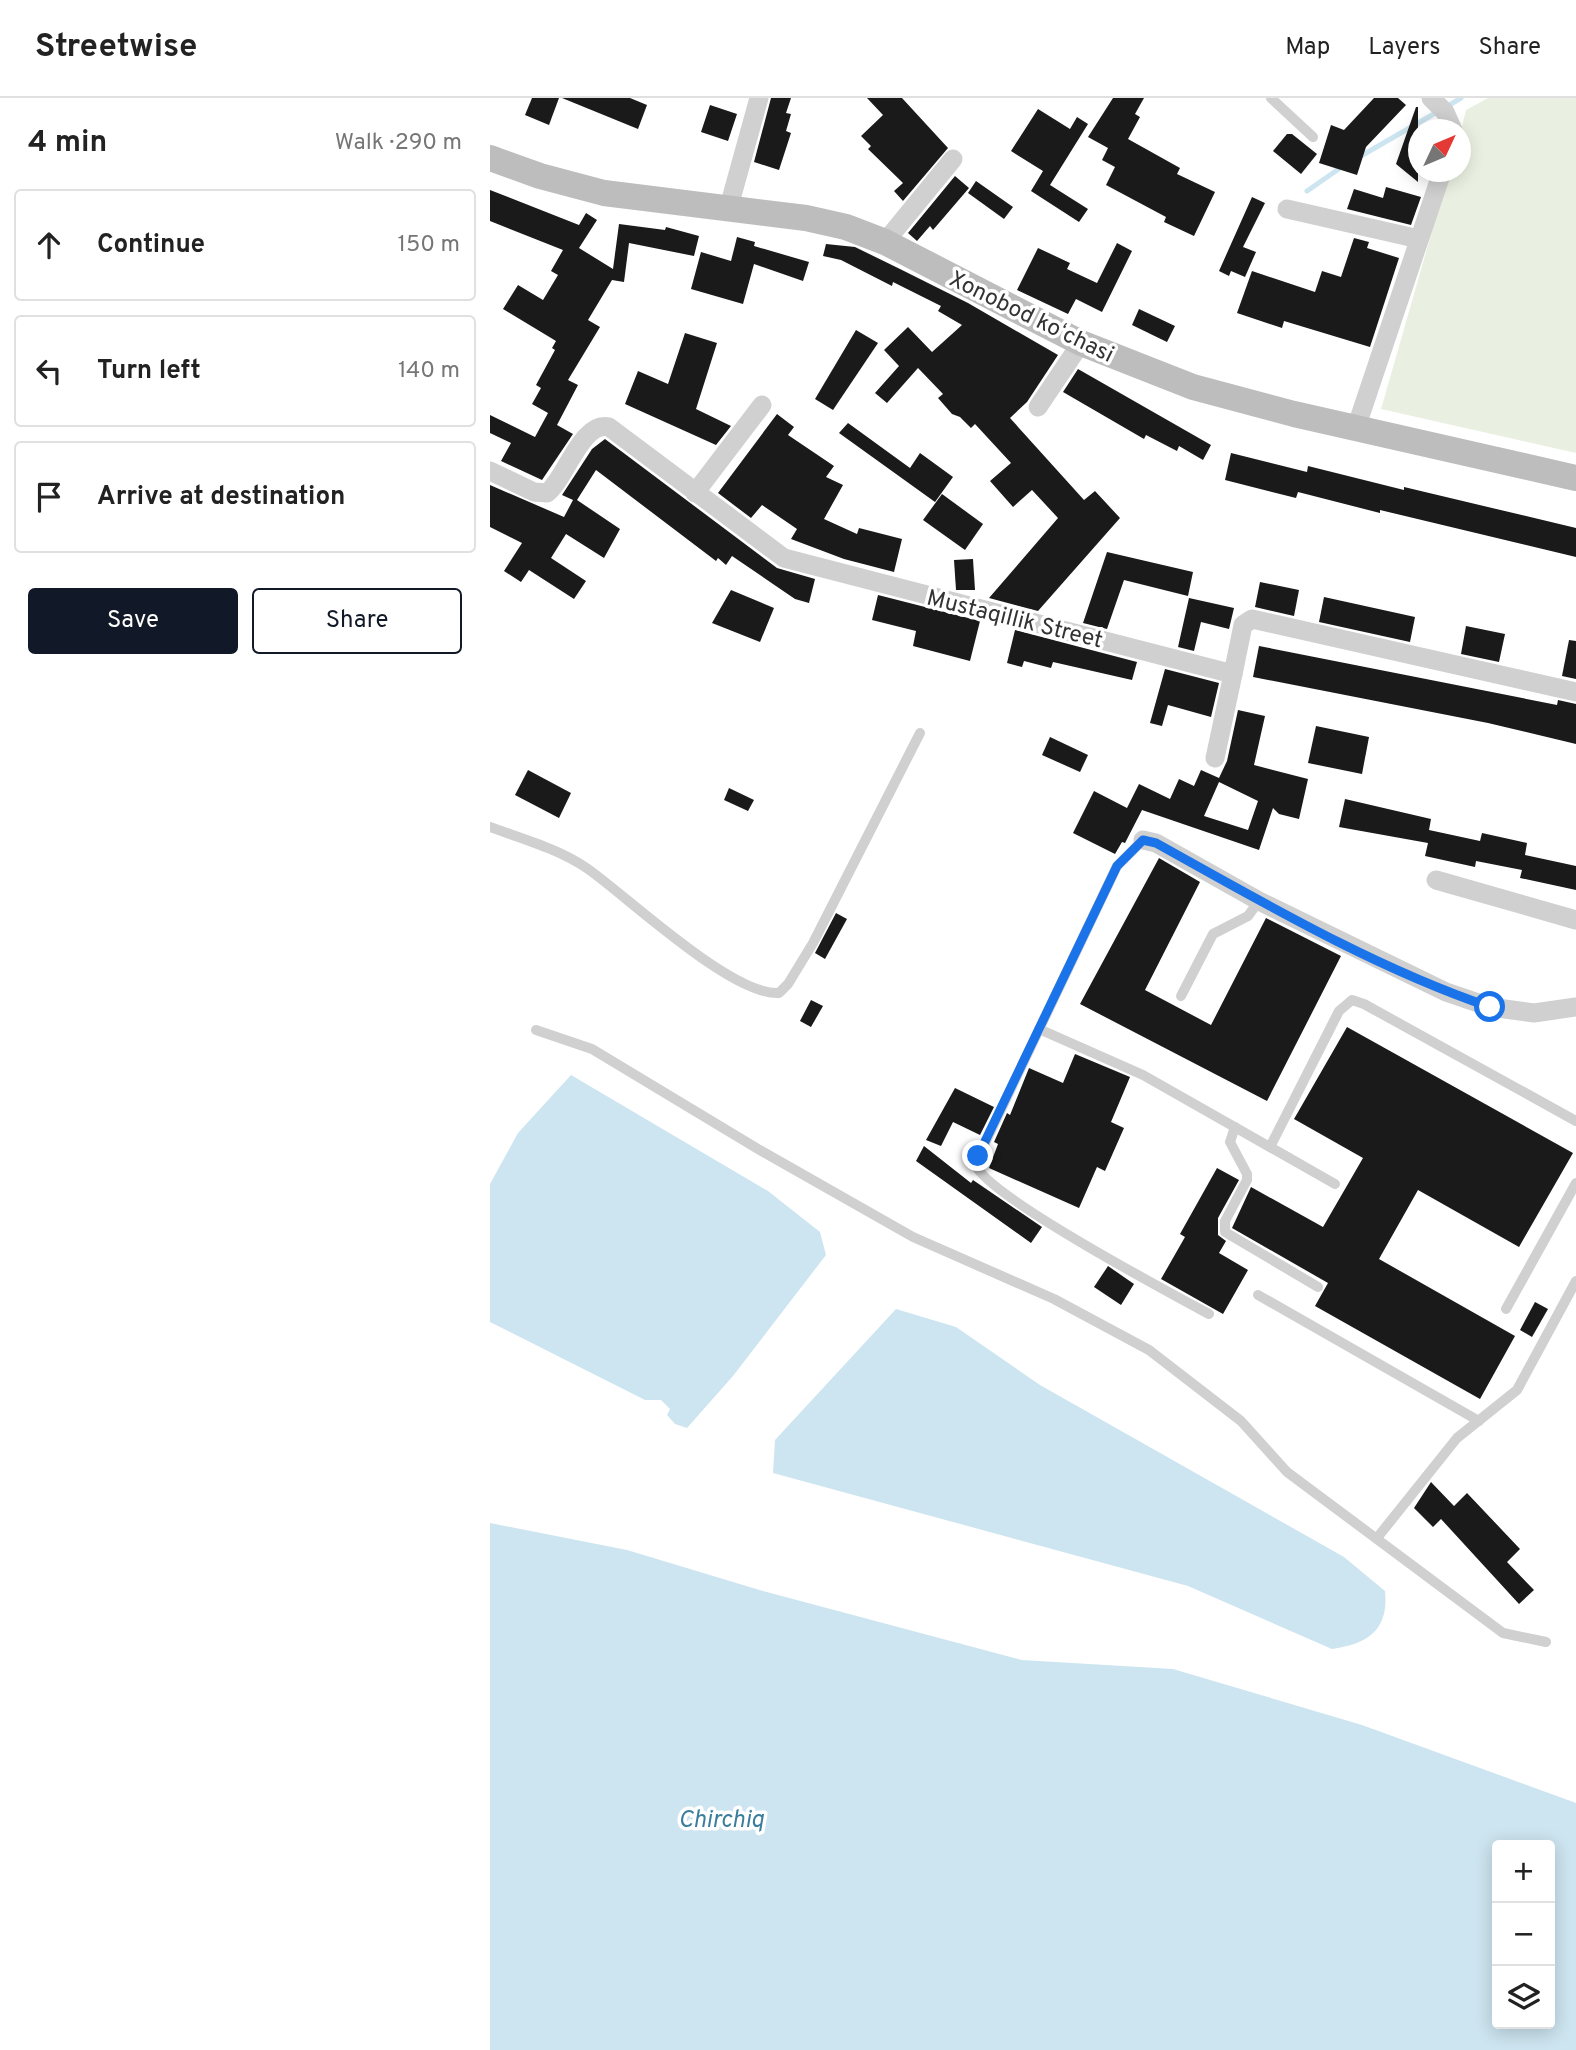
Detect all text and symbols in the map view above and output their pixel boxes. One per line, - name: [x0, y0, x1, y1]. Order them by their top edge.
- text: Streetwise: [35, 27, 197, 69]
- text: Map: [1285, 33, 1330, 63]
- text: Layers: [1368, 33, 1440, 63]
- text: Share: [1478, 33, 1541, 63]
- north arrow: [1408, 119, 1471, 182]
- text: 4 min: [28, 125, 107, 162]
- text: Walk · 290 m: [335, 129, 462, 158]
- icon: ahead: [30, 226, 68, 264]
- text: Continue: [97, 229, 205, 262]
- text: 150 m: [398, 231, 460, 260]
- street label: Xonobod koʻchasi: [944, 266, 1118, 371]
- icon: left: [30, 352, 68, 390]
- text: Turn left: [97, 355, 201, 388]
- text: 140 m: [398, 357, 460, 386]
- icon: arrive: [30, 478, 68, 516]
- text: Arrive at destination: [97, 481, 345, 514]
- street label: Mustaqillik Street: [923, 585, 1105, 656]
- button: Save: [28, 588, 238, 654]
- button: Share: [252, 588, 462, 654]
- route start: [1474, 991, 1505, 1022]
- route end: [962, 1140, 993, 1171]
- water label: Chirchiq: [678, 1806, 765, 1836]
- map controls: [1492, 1840, 1555, 2029]
- button: +: [1492, 1840, 1555, 1903]
- button: −: [1492, 1903, 1555, 1966]
- button: layers: [1492, 1966, 1555, 2029]

